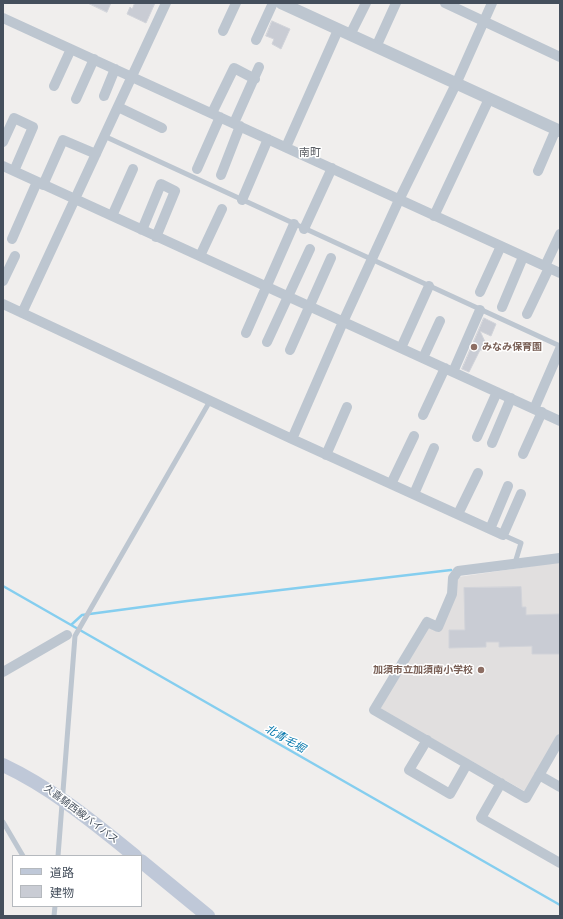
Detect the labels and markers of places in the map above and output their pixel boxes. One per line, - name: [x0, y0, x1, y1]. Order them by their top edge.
- place label: みなみ保育園: [482, 341, 542, 353]
- marker: みなみ保育園: [469, 342, 479, 352]
- place label: 加須市立加須南小学校: [373, 664, 473, 676]
- marker: 加須市立加須南小学校: [476, 665, 486, 675]

